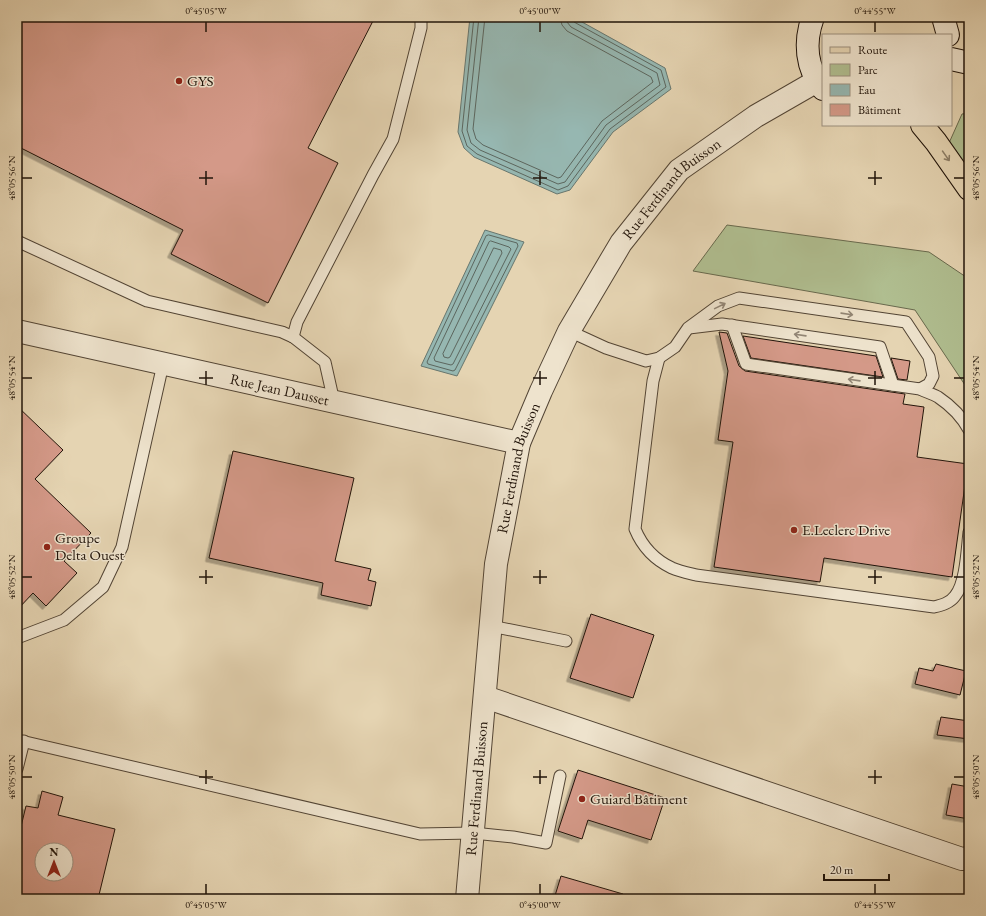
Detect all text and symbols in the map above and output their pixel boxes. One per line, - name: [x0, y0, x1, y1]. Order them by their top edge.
- text: 0°45'05"W: [185, 4, 228, 17]
- text: 0°45'00"W: [519, 4, 562, 17]
- text: 0°44'55"W: [854, 4, 897, 17]
- legend: [822, 34, 952, 126]
- text: Route: [858, 42, 888, 58]
- text: Parc: [858, 62, 878, 78]
- place label: GYS: [187, 71, 214, 90]
- marker: GYS: [174, 76, 184, 86]
- text: Eau: [858, 82, 876, 98]
- text: Bâtiment: [858, 102, 901, 118]
- street label: Rue Ferdinand Buisson: [618, 134, 724, 243]
- one-way arrow: [942, 150, 950, 161]
- text: 48°05'56"N: [5, 155, 18, 200]
- text: 48°05'56"N: [969, 155, 982, 200]
- one-way arrow: [714, 302, 726, 309]
- one-way arrow: [840, 310, 853, 318]
- one-way arrow: [794, 331, 807, 339]
- text: 48°05'54"N: [5, 355, 18, 400]
- text: 48°05'54"N: [969, 355, 982, 400]
- street label: Rue Jean Dausset: [228, 369, 331, 409]
- one-way arrow: [848, 376, 861, 384]
- street label: Rue Ferdinand Buisson: [492, 399, 544, 535]
- place label: E.Leclerc Drive: [802, 520, 890, 539]
- marker: E.Leclerc Drive: [789, 525, 799, 535]
- place label: Groupe Delta Ouest: [55, 528, 125, 564]
- marker: Groupe Delta Ouest: [42, 542, 52, 552]
- text: 48°05'52"N: [5, 554, 18, 599]
- text: 48°05'52"N: [969, 554, 982, 599]
- street label: Rue Ferdinand Buisson: [461, 720, 491, 856]
- text: 48°05'50"N: [5, 754, 18, 799]
- text: 48°05'50"N: [969, 754, 982, 799]
- place label: Guiard Bâtiment: [590, 789, 688, 808]
- marker: Guiard Bâtiment: [577, 794, 587, 804]
- north arrow: [34, 842, 74, 882]
- text: N: [50, 845, 59, 859]
- scale bar: [824, 856, 889, 882]
- text: 20 m: [830, 862, 854, 878]
- text: 0°45'05"W: [185, 898, 228, 911]
- text: 0°45'00"W: [519, 898, 562, 911]
- text: 0°44'55"W: [854, 898, 897, 911]

